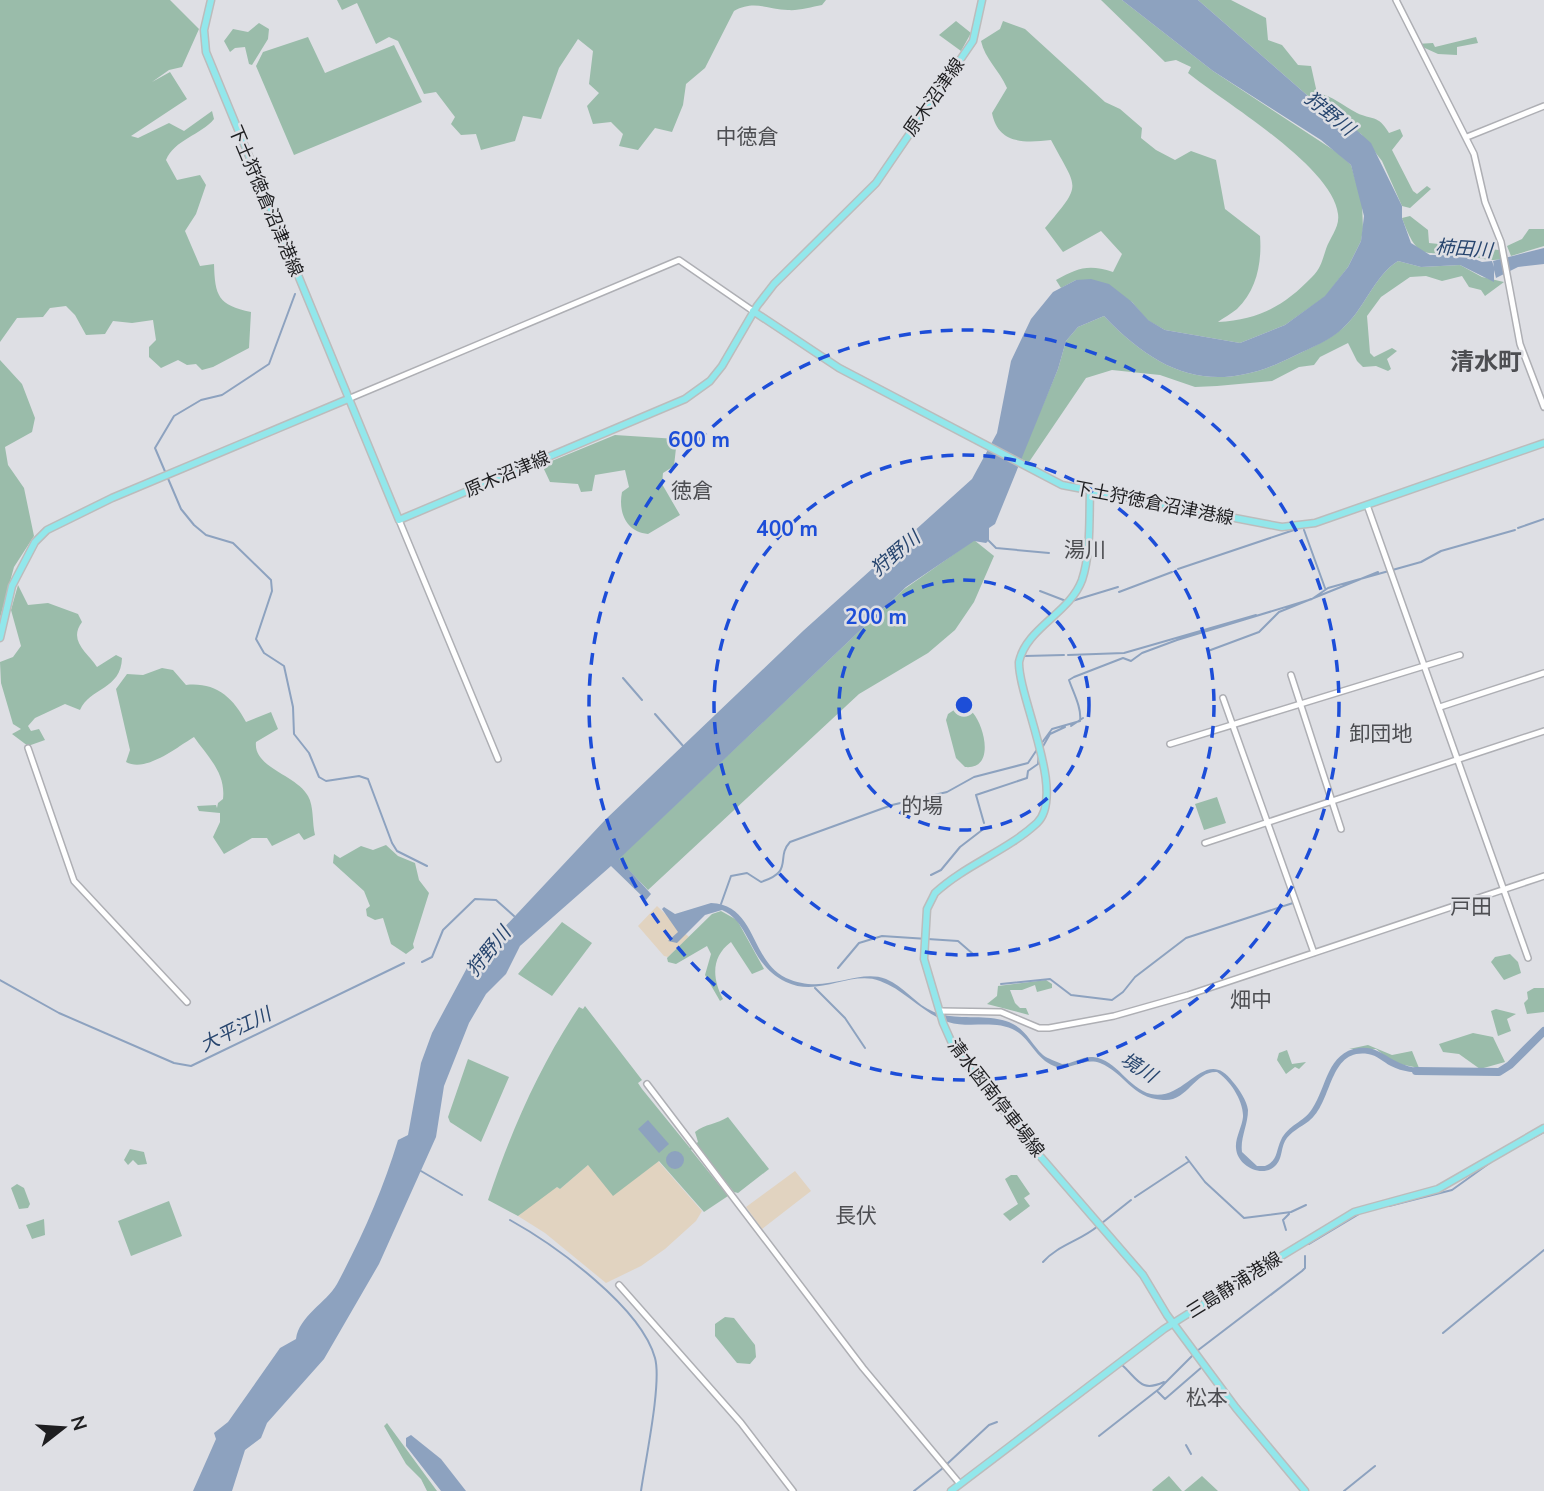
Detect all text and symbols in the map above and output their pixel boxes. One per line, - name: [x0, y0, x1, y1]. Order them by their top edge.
- street label: 原木沼津線: [898, 53, 970, 141]
- water label: 狩野川: [1299, 86, 1361, 143]
- street label: 下土狩徳倉沼津港線: [223, 122, 309, 280]
- district label: 中徳倉: [716, 123, 779, 151]
- water label: 柿田川: [1435, 234, 1495, 264]
- district label: 清水町: [1450, 346, 1522, 378]
- text: 600 m: [668, 426, 730, 454]
- street label: 原木沼津線: [461, 445, 553, 503]
- street label: 下土狩徳倉沼津港線: [1072, 476, 1236, 530]
- district label: 徳倉: [671, 477, 713, 505]
- text: 400 m: [756, 515, 818, 543]
- water label: 狩野川: [865, 524, 927, 582]
- district label: 湯川: [1064, 536, 1106, 564]
- text: 200 m: [845, 603, 907, 631]
- centre of rings: [952, 693, 976, 717]
- district label: 卸団地: [1350, 720, 1413, 748]
- district label: 的場: [901, 792, 943, 820]
- district label: 戸田: [1450, 893, 1492, 921]
- water label: 狩野川: [461, 920, 518, 982]
- district label: 畑中: [1230, 986, 1272, 1014]
- water label: 大平江川: [196, 1001, 277, 1058]
- street label: 清水函南停車場線: [942, 1034, 1050, 1162]
- water label: 境川: [1115, 1047, 1163, 1090]
- district label: 長伏: [835, 1202, 877, 1230]
- street label: 三島静浦港線: [1182, 1246, 1286, 1324]
- district label: 松本: [1186, 1384, 1228, 1412]
- north arrow: [28, 1393, 98, 1463]
- text: N: [64, 1413, 93, 1434]

